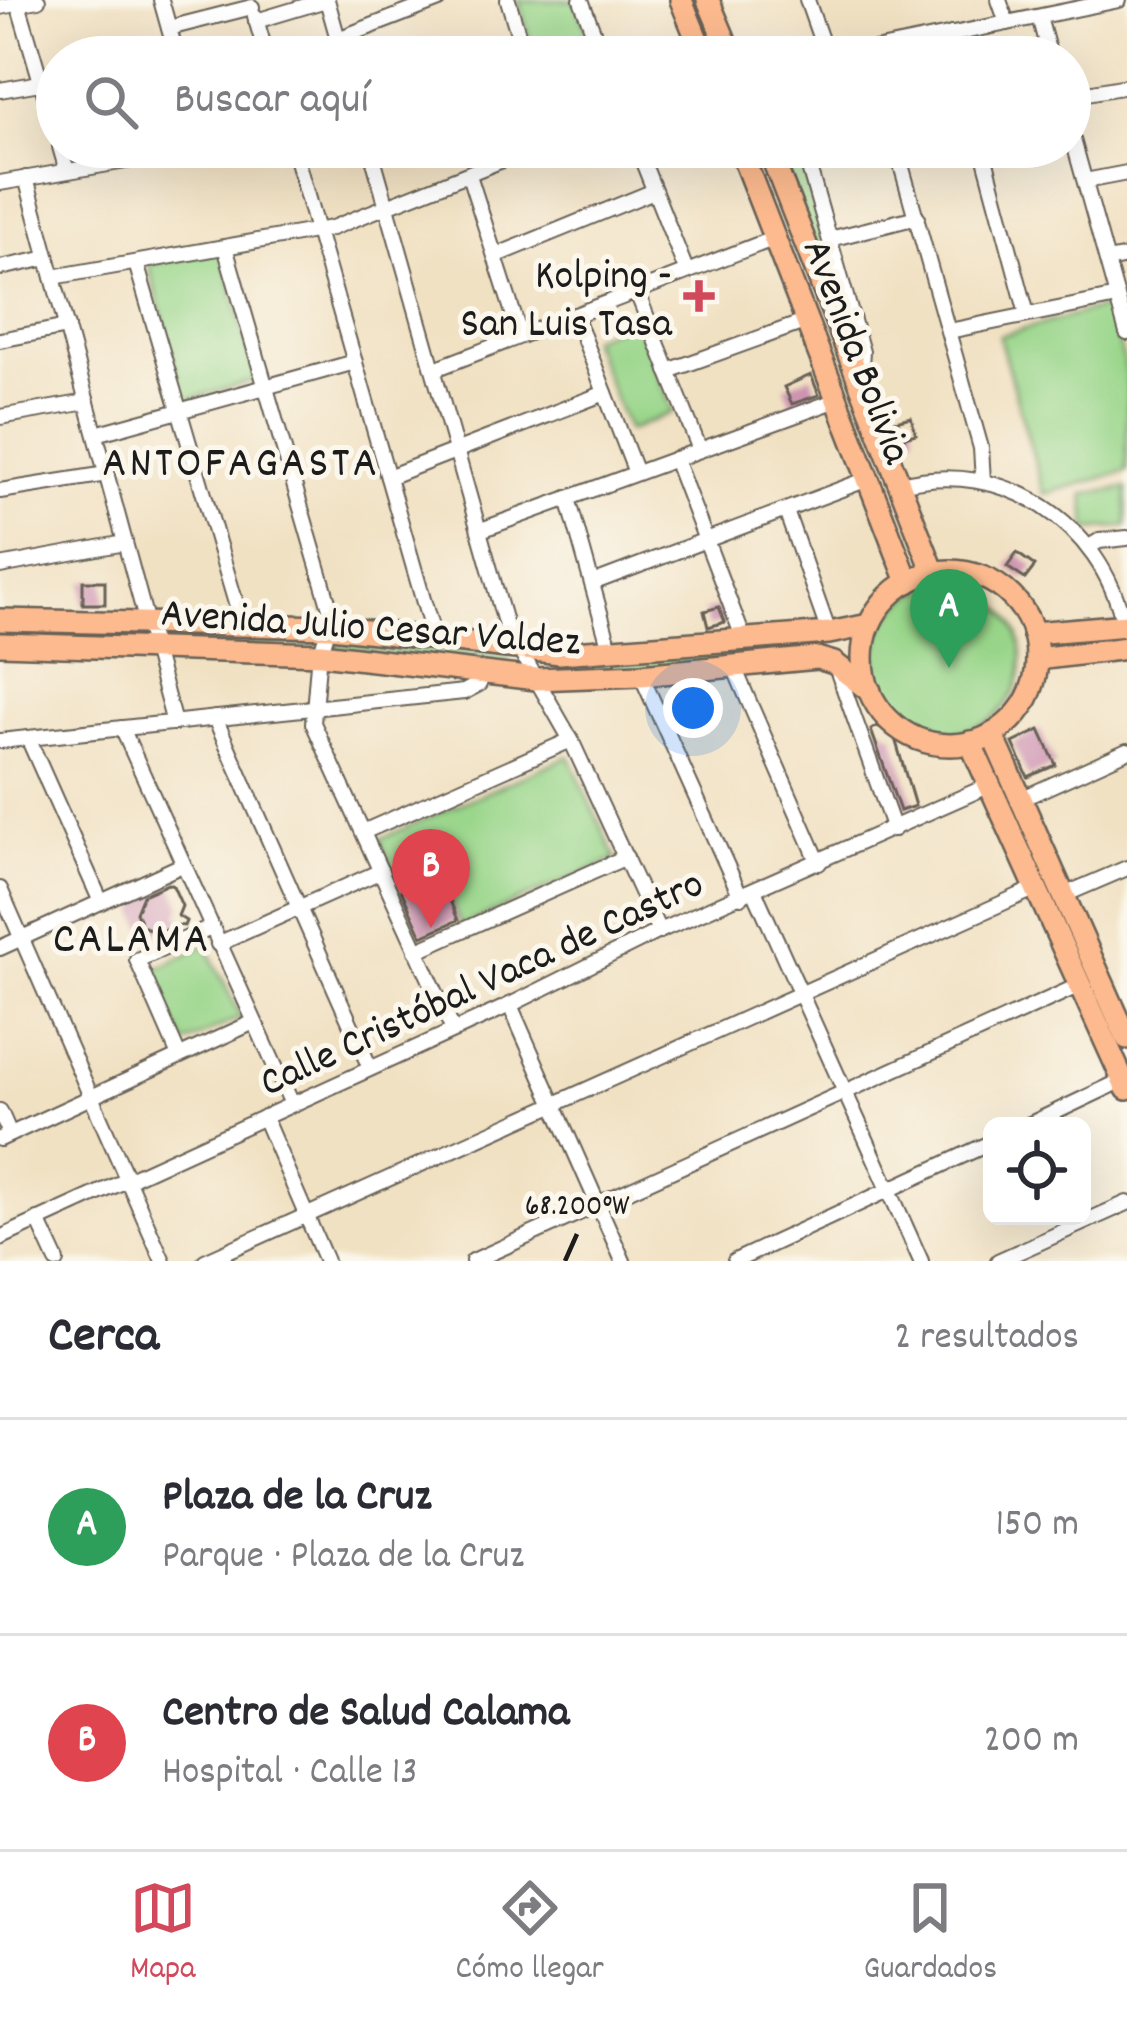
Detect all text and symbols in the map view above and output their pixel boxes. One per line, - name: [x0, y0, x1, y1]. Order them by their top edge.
- search box: [36, 36, 1091, 168]
- icon: search: [78, 69, 144, 135]
- text: Buscar aquí: [174, 70, 369, 134]
- street label: Avenida Bolivia: [783, 231, 924, 475]
- place label: Kolping - San Luis Tasa: [461, 249, 673, 357]
- marker: Kolping - San Luis Tasa: [683, 280, 715, 312]
- district label: ANTOFAGASTA: [102, 434, 380, 498]
- pin: A: [910, 569, 988, 668]
- street label: Avenida Julio Cesar Valdez: [159, 586, 582, 676]
- your location: [663, 678, 723, 738]
- pin: B: [392, 829, 470, 928]
- street label: Calle Cristóbal Vaca de Castro: [251, 857, 715, 1116]
- district label: CALAMA: [53, 910, 211, 974]
- map controls: [983, 1117, 1091, 1225]
- button: locate: [983, 1117, 1091, 1225]
- text: 68.200°W: [525, 1187, 630, 1230]
- text: Cerca: [48, 1303, 159, 1375]
- text: 2 resultados: [894, 1312, 1079, 1367]
- text: Plaza de la Cruz: [162, 1467, 432, 1531]
- text: A: [76, 1499, 98, 1554]
- text: 150 m: [995, 1499, 1079, 1554]
- text: Parque · Plaza de la Cruz: [162, 1531, 524, 1586]
- text: Centro de Salud Calama: [162, 1683, 569, 1747]
- text: B: [78, 1715, 96, 1770]
- text: 200 m: [984, 1715, 1079, 1770]
- text: Hospital · Calle 13: [162, 1747, 418, 1802]
- tab: Mapa: [130, 1875, 196, 1994]
- tab: Cómo llegar: [456, 1875, 604, 1994]
- tab: Guardados: [864, 1875, 997, 1994]

